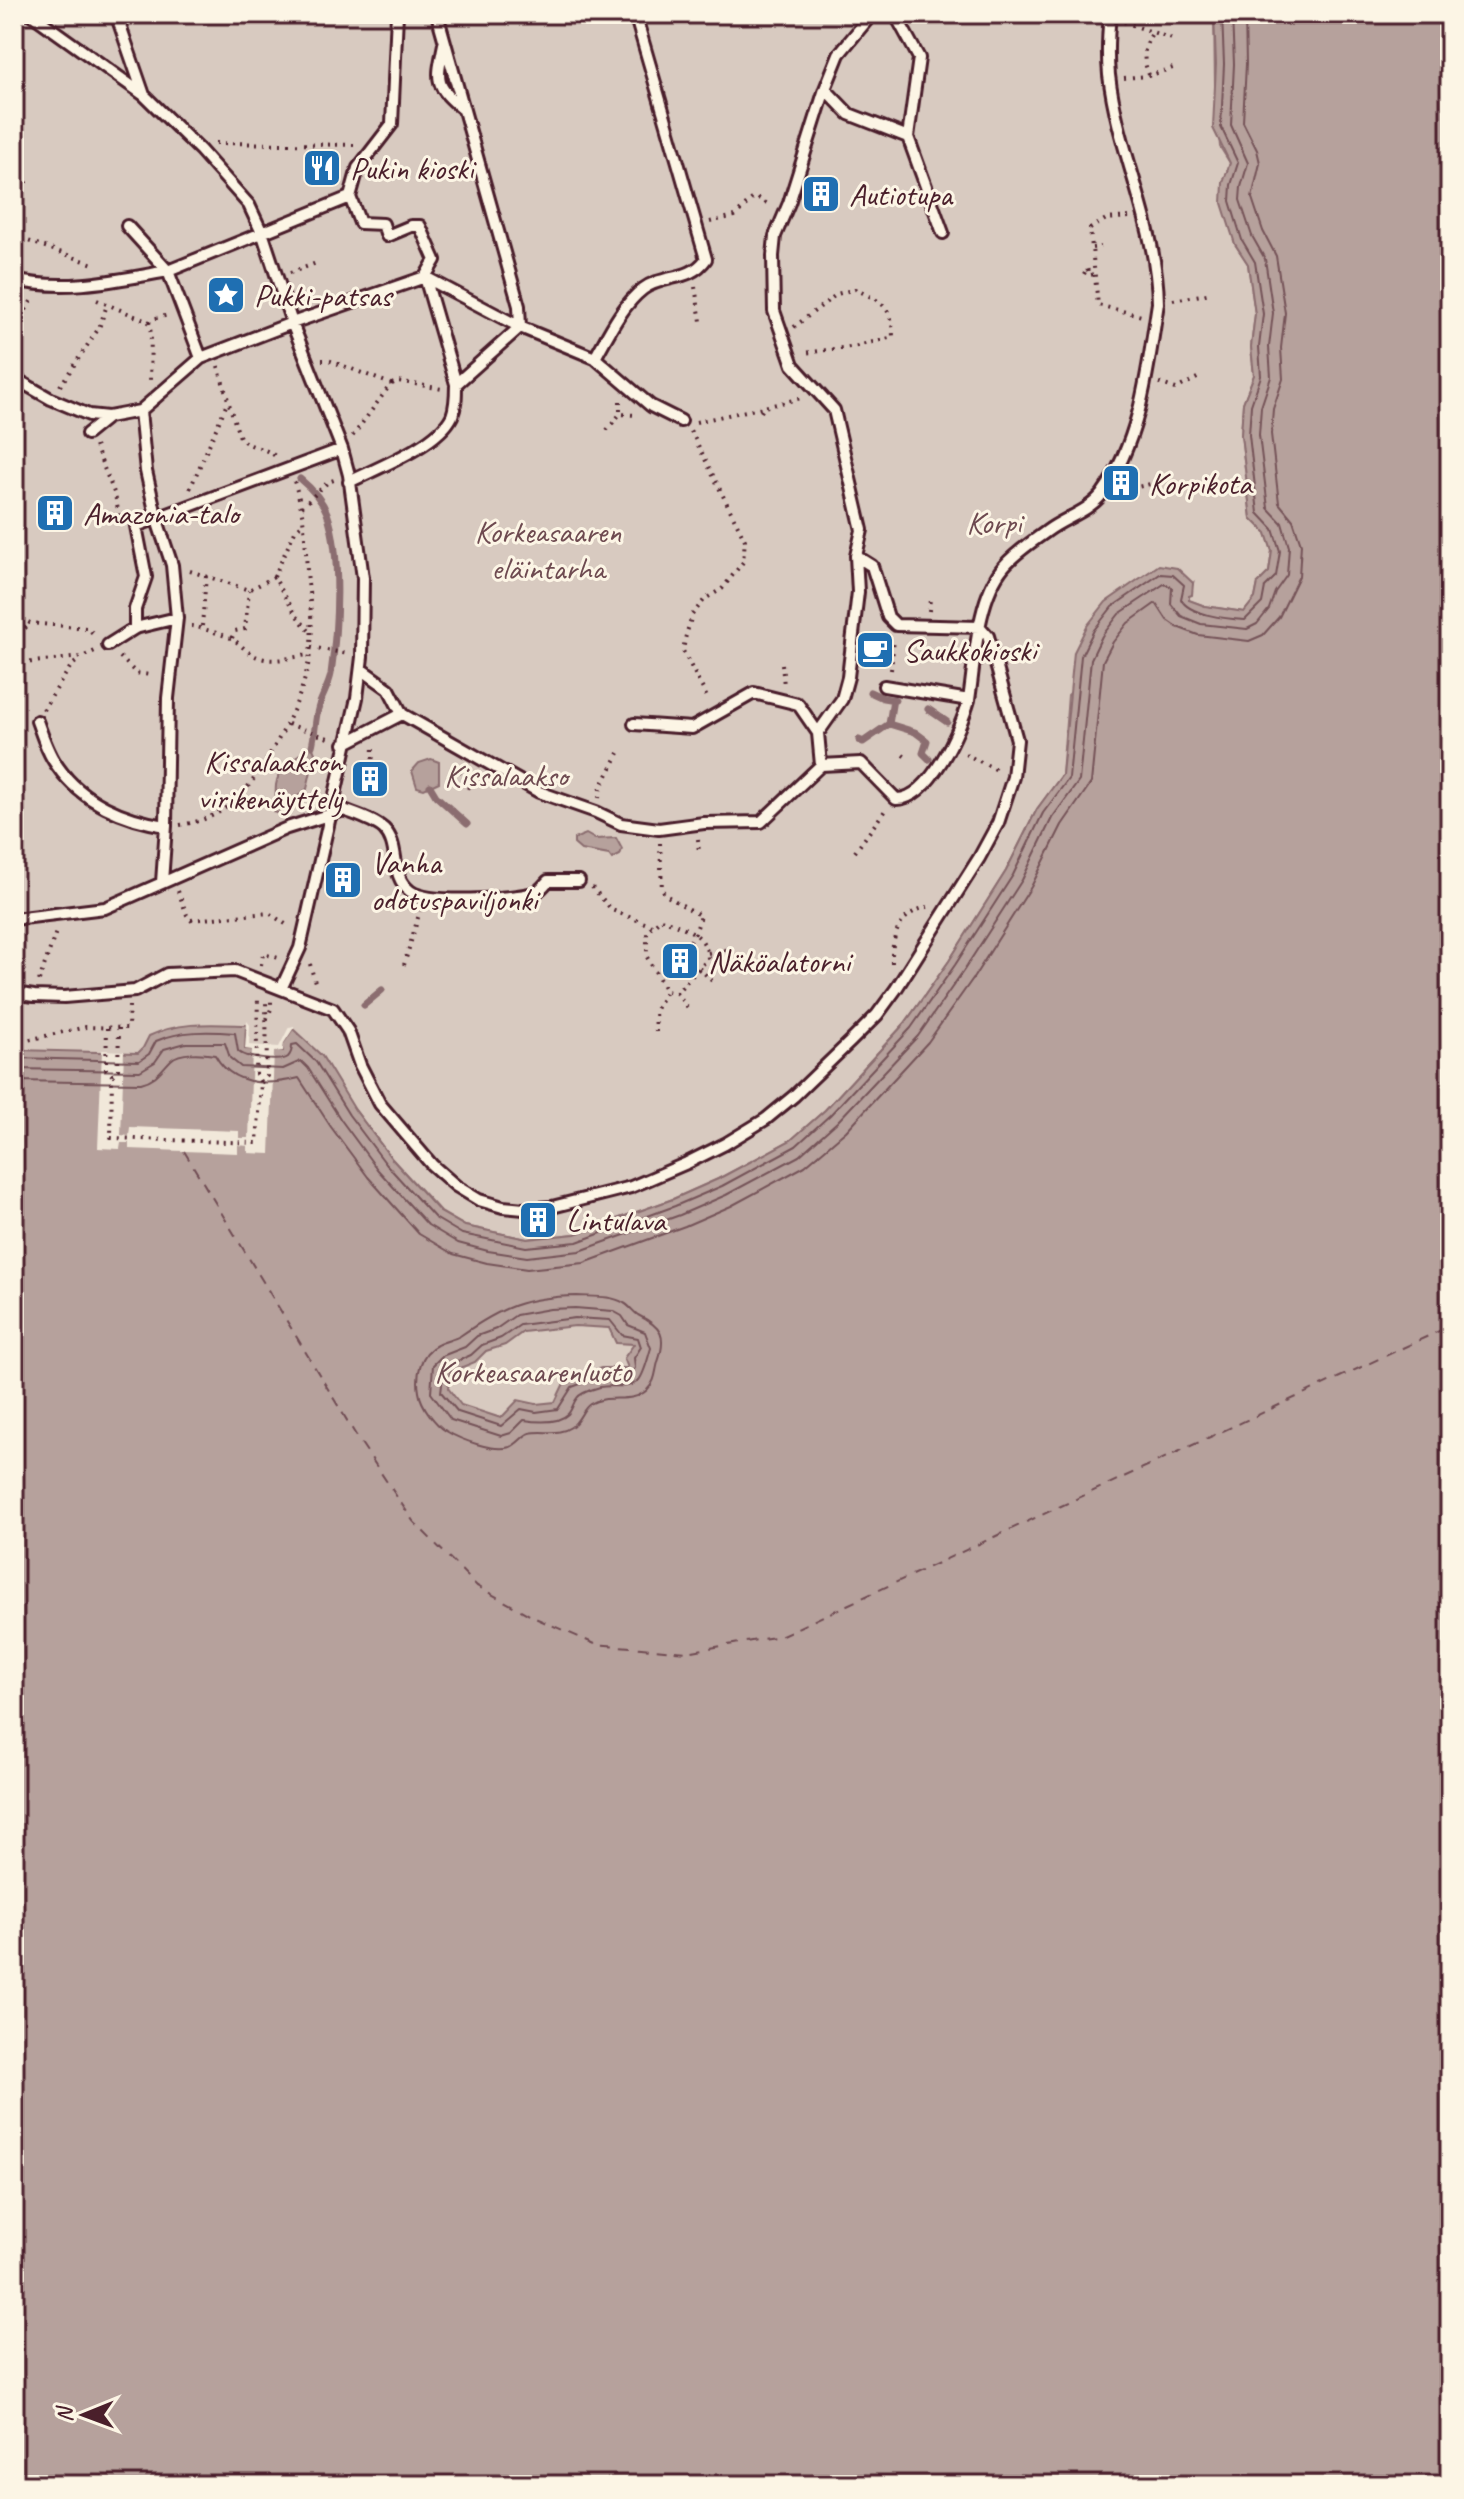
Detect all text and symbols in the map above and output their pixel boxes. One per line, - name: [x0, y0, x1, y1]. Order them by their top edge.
- restaurant icon: Pukin kioski: [301, 147, 343, 189]
- place label: Pukin kioski: [350, 148, 477, 189]
- building icon: Autiotupa: [800, 173, 842, 215]
- place label: Autiotupa: [849, 174, 954, 215]
- place icon: Pukki-patsas: [205, 274, 247, 316]
- place label: Pukki-patsas: [254, 275, 394, 316]
- building icon: Korpikota: [1100, 462, 1142, 504]
- place label: Korpikota: [1149, 463, 1254, 504]
- building icon: Amazonia-talo: [34, 492, 76, 534]
- place label: Amazonia-talo: [83, 493, 242, 534]
- park label: Korpi: [966, 502, 1026, 543]
- park label: Korkeasaaren eläintarha: [475, 511, 622, 589]
- cafe icon: Saukkokioski: [854, 629, 896, 671]
- place label: Saukkokioski: [903, 630, 1040, 671]
- place label: Kissalaakson virikenäyttely: [198, 741, 344, 819]
- park label: Kissalaakso: [444, 755, 571, 796]
- building icon: Kissalaakson virikenäyttely: [349, 758, 391, 800]
- place label: Vanha odotuspaviljonki: [371, 842, 541, 920]
- building icon: Vanha odotuspaviljonki: [322, 859, 364, 901]
- building icon: Näköalatorni: [659, 940, 701, 982]
- place label: Näköalatorni: [708, 941, 854, 982]
- building icon: Lintulava: [517, 1199, 559, 1241]
- place label: Lintulava: [566, 1200, 668, 1241]
- park label: Korkeasaarenluoto: [435, 1351, 633, 1392]
- north arrow: [44, 2375, 124, 2455]
- text: N: [51, 2405, 79, 2422]

